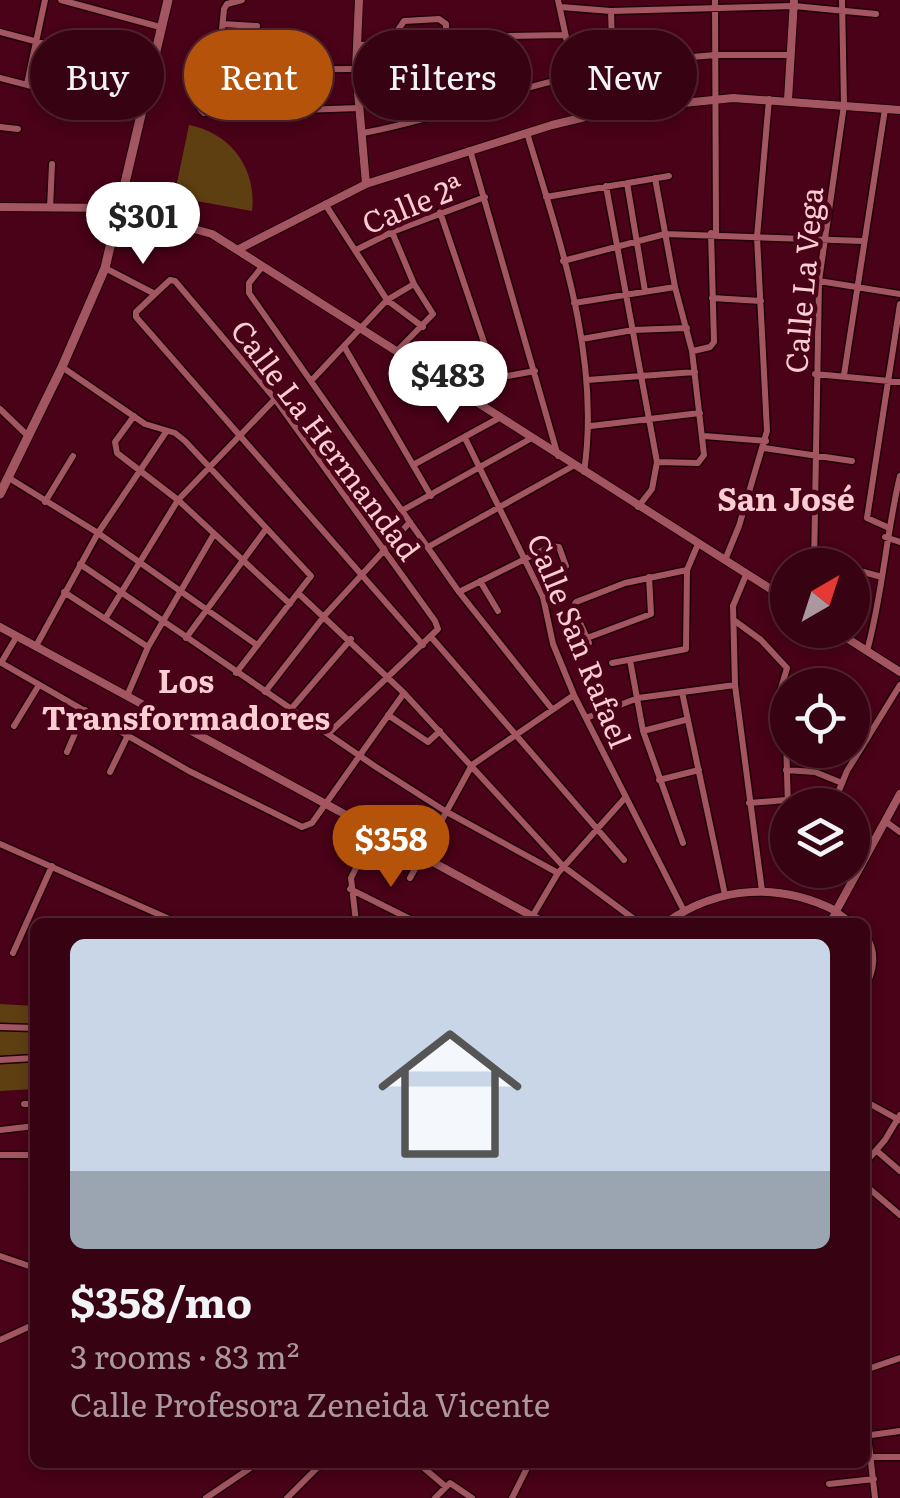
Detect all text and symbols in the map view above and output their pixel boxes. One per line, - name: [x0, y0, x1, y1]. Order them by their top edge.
- chip: Buy: [30, 30, 164, 120]
- chip: Rent: [184, 30, 333, 120]
- chip: Filters: [353, 30, 531, 120]
- chip: New: [551, 30, 697, 120]
- street label: Calle 2ª: [355, 163, 470, 243]
- pin: $301: [84, 182, 202, 267]
- street label: Calle La Vega: [772, 184, 832, 375]
- text: $301: [108, 190, 178, 238]
- street label: Calle La Hermandad: [222, 309, 432, 569]
- pin: $483: [389, 341, 507, 426]
- text: $483: [411, 349, 485, 397]
- district label: San José: [717, 473, 855, 521]
- street label: Calle San Rafael: [518, 526, 644, 754]
- north arrow: [770, 548, 870, 648]
- map controls: [770, 548, 870, 888]
- district label: Los Transformadores: [42, 655, 330, 740]
- button: locate: [770, 668, 870, 768]
- button: layers: [770, 788, 870, 888]
- pin: $358: [332, 805, 450, 890]
- text: $358: [355, 813, 428, 861]
- icon: home: [360, 1004, 540, 1184]
- text: $358/mo: [70, 1269, 252, 1331]
- text: 3 rooms · 83 m²: [70, 1331, 300, 1379]
- text: Calle Profesora Zeneida Vicente: [70, 1379, 550, 1427]

